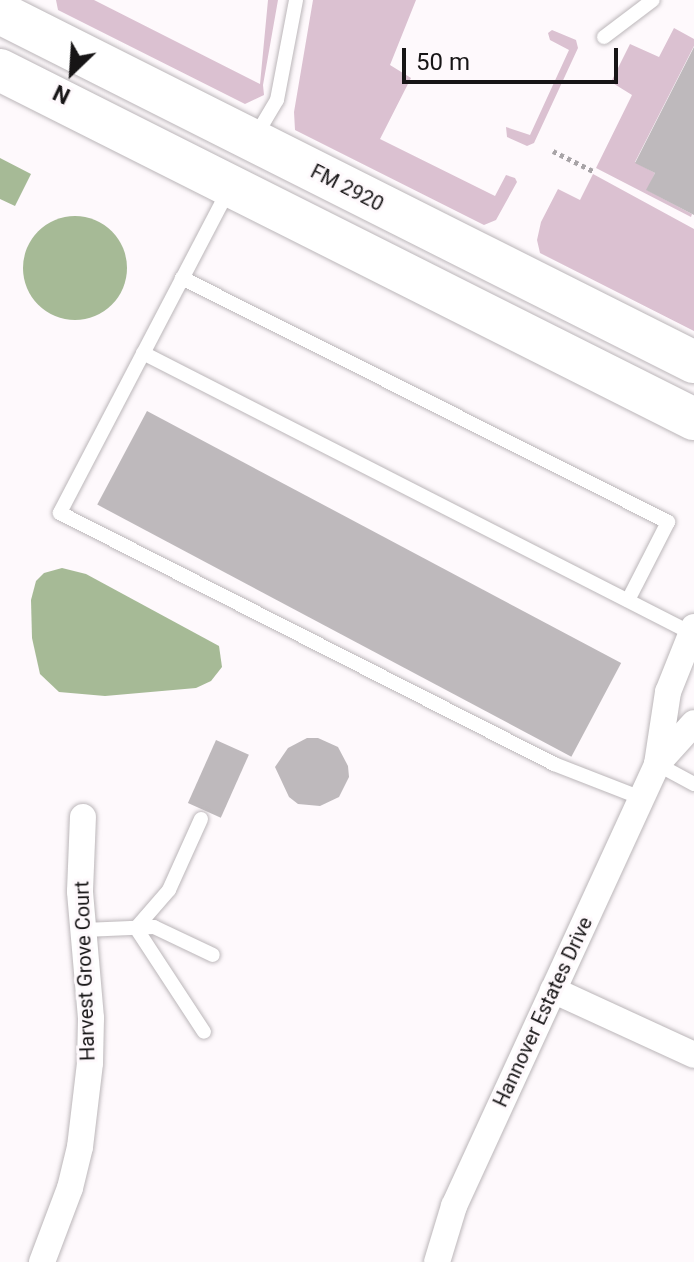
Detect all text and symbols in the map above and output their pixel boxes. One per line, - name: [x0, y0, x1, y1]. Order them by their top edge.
- north arrow: [32, 32, 112, 112]
- scale bar: [406, 32, 622, 82]
- text: 50 m: [416, 48, 470, 76]
- text: N: [49, 80, 74, 109]
- street label: FM 2920: [307, 160, 387, 216]
- street label: Harvest Grove Court: [70, 881, 100, 1061]
- street label: Hannover Estates Drive: [488, 913, 598, 1111]

